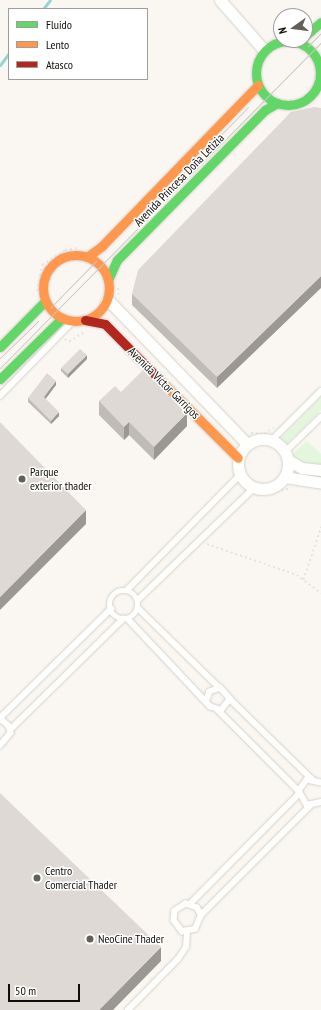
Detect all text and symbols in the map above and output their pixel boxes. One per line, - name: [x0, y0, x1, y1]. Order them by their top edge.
- legend: [8, 8, 148, 80]
- north arrow: [273, 8, 313, 48]
- text: Fluido: [46, 17, 72, 32]
- text: N: [275, 26, 290, 35]
- text: Lento: [46, 37, 69, 52]
- text: Atasco: [46, 57, 73, 72]
- street label: Avenida Princesa Doña Letizia: [131, 131, 227, 229]
- street label: Avenida Víctor Garrigos: [125, 344, 203, 422]
- place label: Parque exterior thader: [30, 465, 92, 493]
- marker: Parque exterior thader: [17, 474, 27, 484]
- place label: Centro Comercial Thader: [45, 864, 117, 892]
- marker: Centro Comercial Thader: [32, 873, 42, 883]
- place label: NeoCine Thader: [98, 932, 164, 946]
- marker: NeoCine Thader: [85, 934, 95, 944]
- scale bar: [10, 976, 82, 1002]
- text: 50 m: [15, 983, 36, 998]

